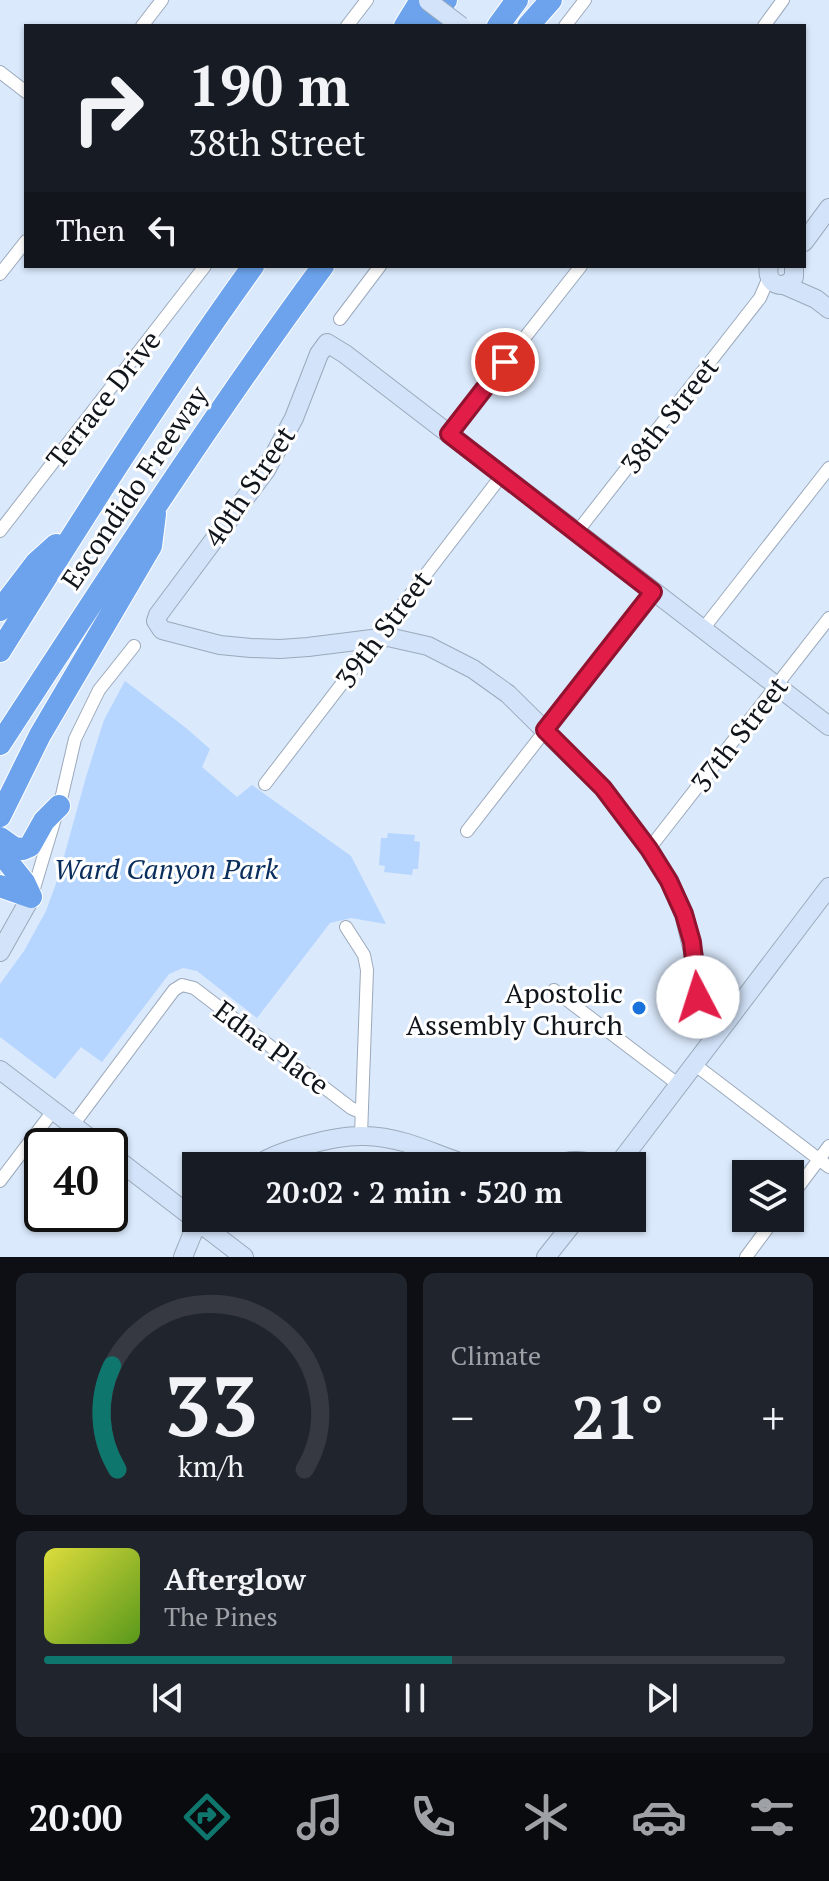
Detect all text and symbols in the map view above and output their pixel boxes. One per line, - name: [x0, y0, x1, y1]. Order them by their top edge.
- text: 190 m: [188, 48, 350, 122]
- icon: right: [56, 56, 160, 160]
- text: 38th Street: [188, 119, 366, 166]
- icon: left: [141, 208, 185, 252]
- text: Then: [56, 210, 125, 250]
- street label: Terrace Drive: [37, 322, 169, 476]
- pin: [471, 328, 539, 396]
- icon: arrive: [483, 340, 527, 384]
- street label: 38th Street: [612, 349, 726, 481]
- street label: Escondido Freeway: [52, 377, 216, 596]
- street label: 40th Street: [195, 418, 303, 554]
- street label: 39th Street: [327, 562, 440, 695]
- street label: 37th Street: [682, 668, 796, 799]
- park label: Ward Canyon Park: [54, 850, 279, 887]
- position arrow: [656, 955, 740, 1039]
- place label: Apostolic Assembly Church: [406, 974, 623, 1043]
- street label: Edna Place: [207, 992, 337, 1102]
- marker: Apostolic Assembly Church: [630, 999, 648, 1017]
- speed limit sign: 40: [24, 1128, 128, 1232]
- map controls: [732, 1160, 804, 1232]
- button: layers: [732, 1160, 804, 1232]
- text: 20:02 · 2 min · 520 m: [266, 1172, 562, 1212]
- text: Climate: [451, 1338, 541, 1372]
- text: 33: [164, 1350, 258, 1460]
- text: 21°: [571, 1377, 664, 1456]
- text: −: [451, 1388, 474, 1447]
- text: +: [762, 1388, 785, 1447]
- text: km/h: [178, 1447, 244, 1485]
- text: Afterglow: [164, 1559, 306, 1599]
- text: The Pines: [164, 1599, 278, 1633]
- icon: previous: [146, 1676, 190, 1720]
- icon: pause: [393, 1676, 437, 1720]
- icon: next: [640, 1676, 684, 1720]
- icon: directions: [179, 1789, 235, 1845]
- icon: music: [292, 1789, 348, 1845]
- icon: phone: [405, 1789, 461, 1845]
- icon: climate: [518, 1789, 574, 1845]
- icon: car: [631, 1789, 687, 1845]
- icon: filters: [744, 1789, 800, 1845]
- text: 20:00: [29, 1794, 122, 1841]

